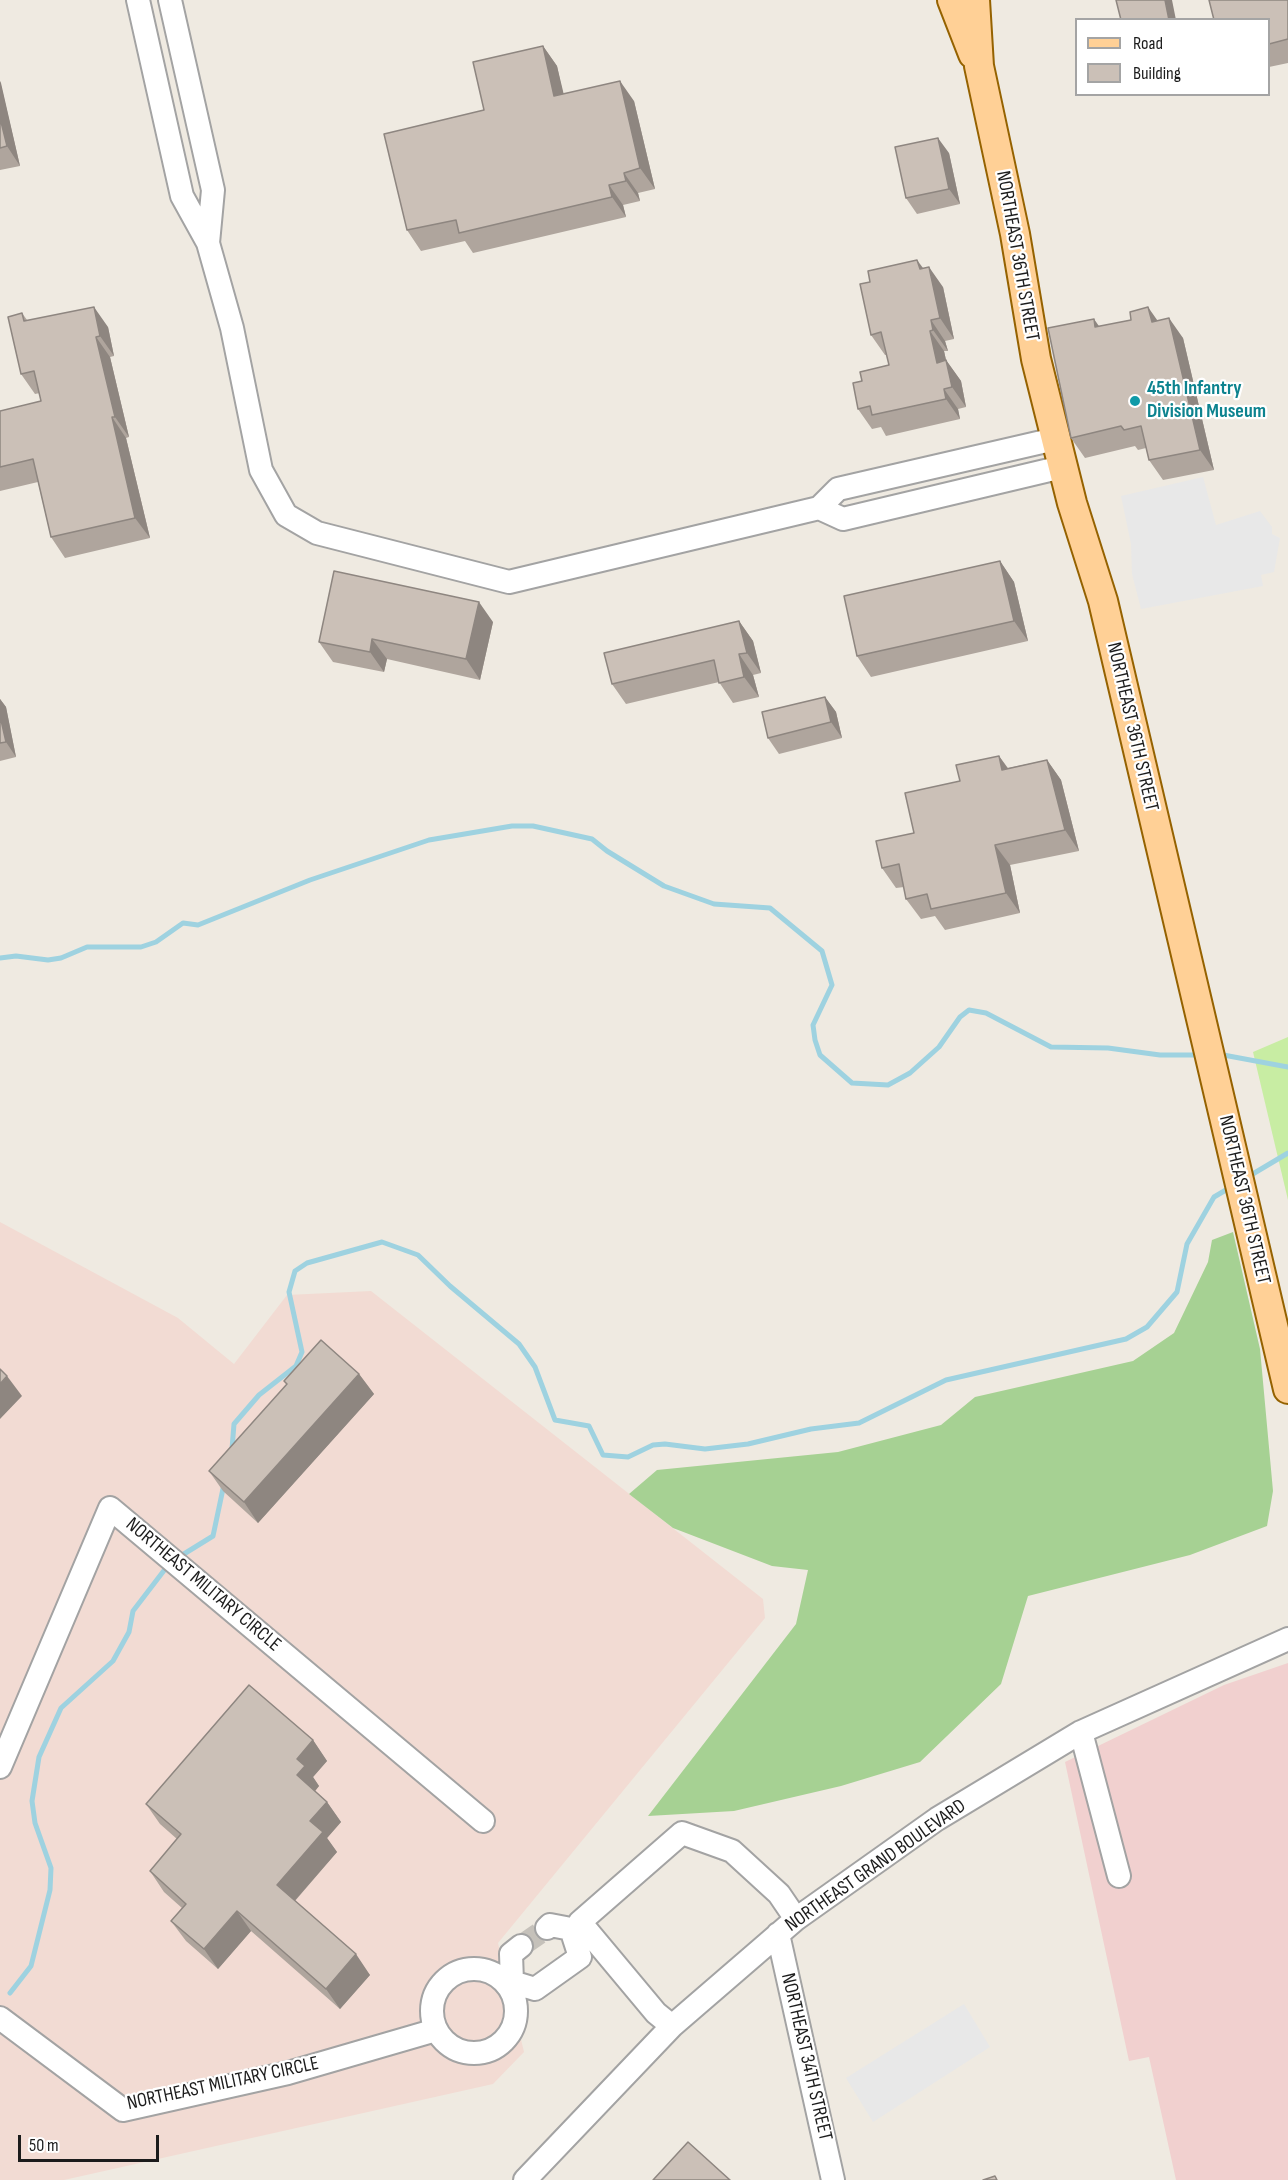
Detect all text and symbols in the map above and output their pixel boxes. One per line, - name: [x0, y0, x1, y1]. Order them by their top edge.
- legend: [1075, 18, 1270, 96]
- text: Road: [1133, 33, 1163, 54]
- text: Building: [1133, 63, 1181, 84]
- street label: NORTHEAST 36TH STREET: [990, 169, 1044, 343]
- place label: 45th Infantry Division Museum: [1147, 377, 1266, 424]
- marker: 45th Infantry Division Museum: [1128, 394, 1142, 408]
- street label: NORTHEAST 36TH STREET: [1101, 640, 1163, 814]
- street label: NORTHEAST 36TH STREET: [1213, 1113, 1275, 1287]
- street label: NORTHEAST MILITARY CIRCLE: [120, 1513, 286, 1657]
- street label: NORTHEAST GRAND BOULEVARD: [781, 1795, 971, 1937]
- street label: NORTHEAST 34TH STREET: [775, 1971, 837, 2143]
- street label: NORTHEAST MILITARY CIRCLE: [125, 2052, 321, 2116]
- scale bar: [21, 2123, 162, 2161]
- text: 50 m: [29, 2135, 59, 2156]

